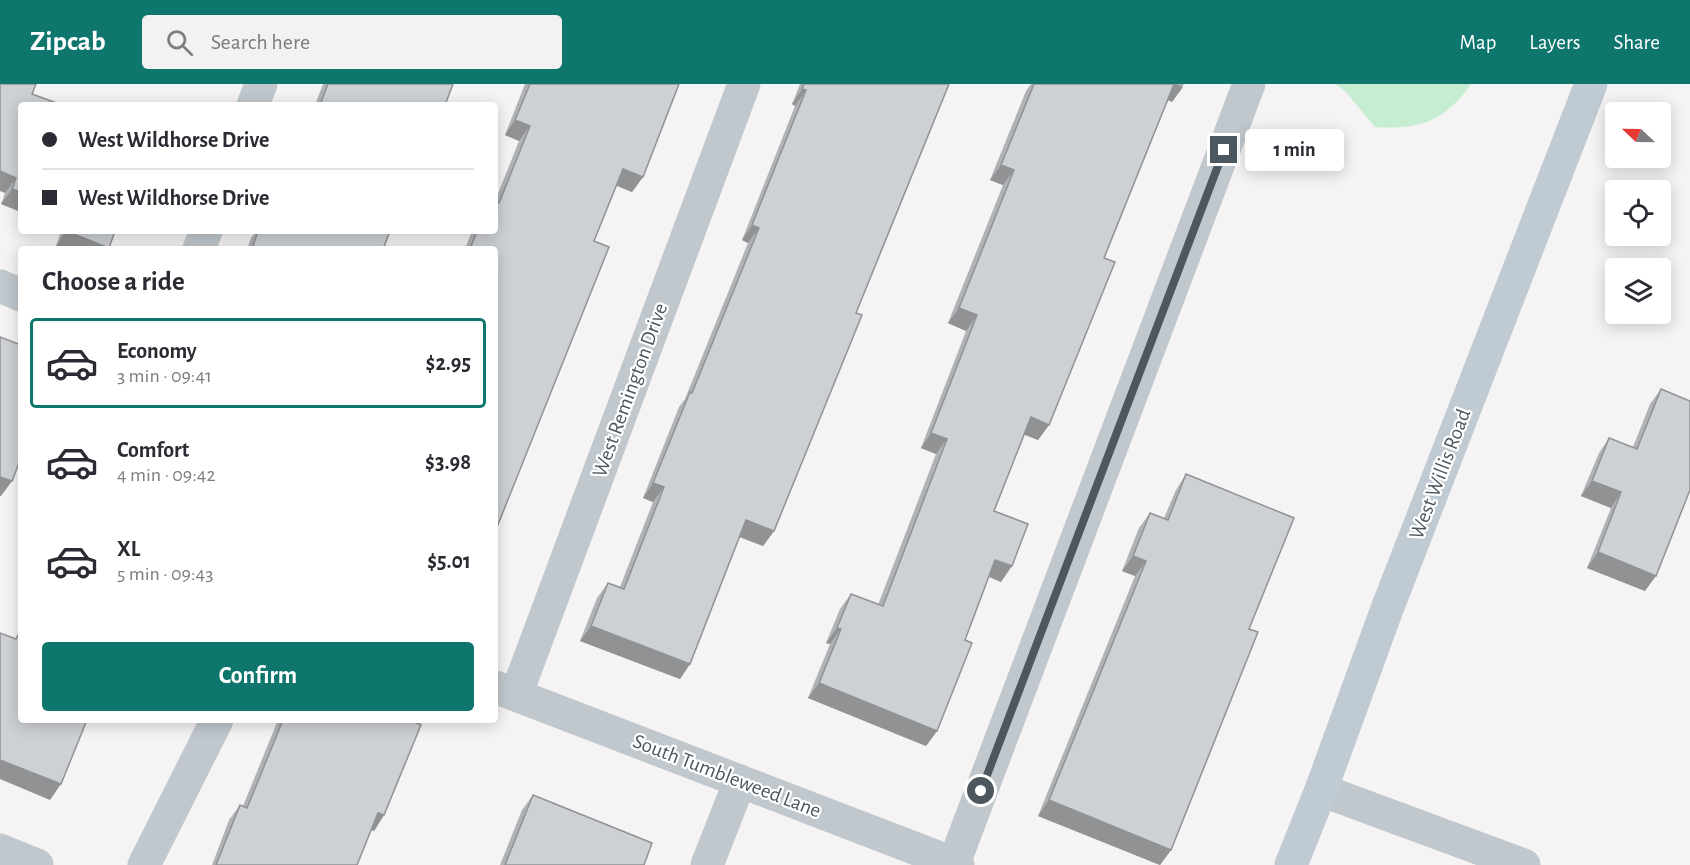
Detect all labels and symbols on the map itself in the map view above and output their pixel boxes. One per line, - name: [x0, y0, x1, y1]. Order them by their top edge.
- north arrow: [1605, 102, 1671, 168]
- callout: 1 min: [1245, 129, 1344, 171]
- route end: [1210, 136, 1237, 163]
- street label: West Remington Drive: [589, 300, 671, 480]
- street label: West Willis Road: [1406, 406, 1475, 542]
- street label: South Tumbleweed Lane: [630, 730, 824, 822]
- route start: [967, 777, 994, 804]

